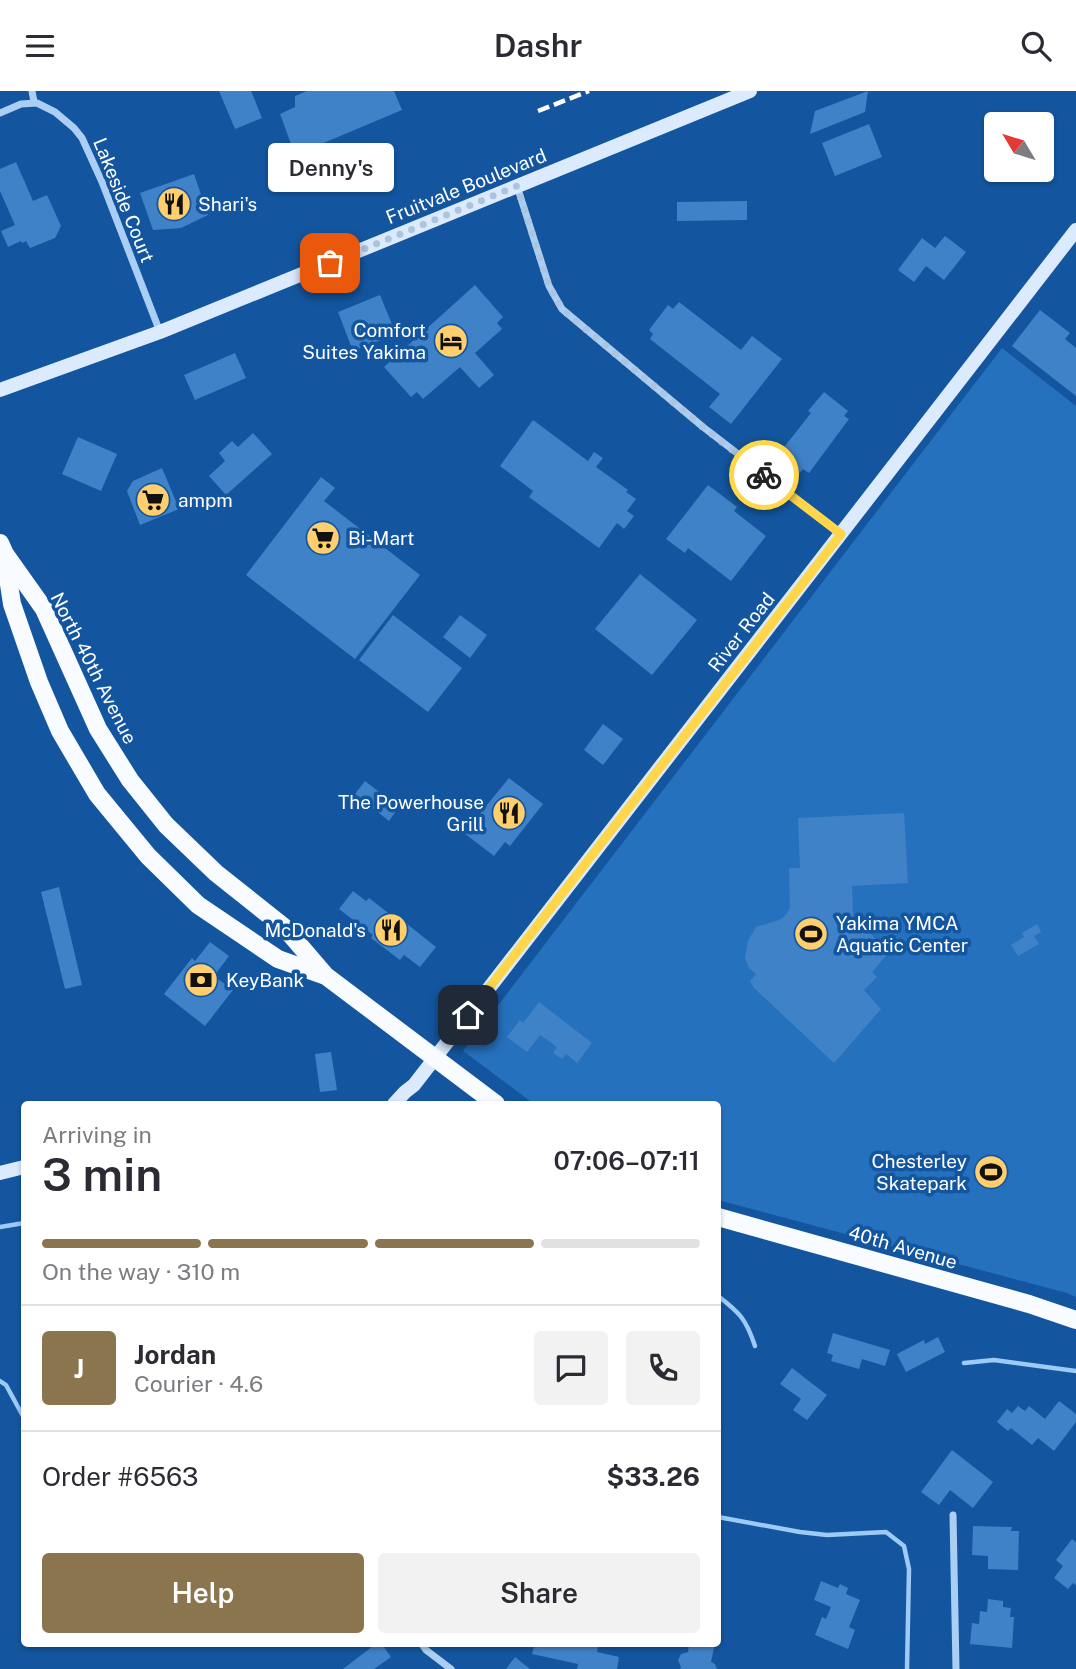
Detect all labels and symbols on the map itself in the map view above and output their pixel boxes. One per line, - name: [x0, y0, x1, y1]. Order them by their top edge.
- north arrow: [984, 112, 1054, 182]
- street label: Lakeside Court: [89, 134, 159, 266]
- callout: Denny's: [267, 144, 393, 193]
- street label: Fruitvale Boulevard: [382, 144, 550, 228]
- restaurant icon: Shari's: [155, 185, 193, 223]
- place label: Shari's: [198, 193, 257, 215]
- pin: [300, 233, 360, 293]
- place label: Comfort Suites Yakima: [302, 319, 426, 363]
- hotel icon: Comfort Suites Yakima: [432, 322, 470, 360]
- courier: [729, 440, 799, 510]
- supermarket icon: ampm: [134, 481, 172, 519]
- place label: ampm: [178, 489, 233, 511]
- supermarket icon: Bi-Mart: [304, 519, 342, 557]
- place label: Bi-Mart: [348, 527, 414, 549]
- street label: River Road: [703, 588, 779, 676]
- street label: North 40th Avenue: [46, 589, 142, 747]
- place label: The Powerhouse Grill: [338, 791, 484, 835]
- restaurant icon: The Powerhouse Grill: [490, 794, 528, 832]
- restaurant icon: McDonald's: [372, 911, 410, 949]
- place label: Yakima YMCA Aquatic Center: [836, 912, 968, 956]
- sports icon: Yakima YMCA Aquatic Center: [792, 915, 830, 953]
- place label: McDonald's: [264, 919, 366, 941]
- bank icon: KeyBank: [182, 961, 220, 999]
- place label: KeyBank: [226, 969, 304, 991]
- pin: [438, 985, 498, 1045]
- place label: Chesterley Skatepark: [871, 1150, 967, 1194]
- sports icon: Chesterley Skatepark: [972, 1153, 1010, 1191]
- street label: 40th Avenue: [846, 1221, 960, 1273]

